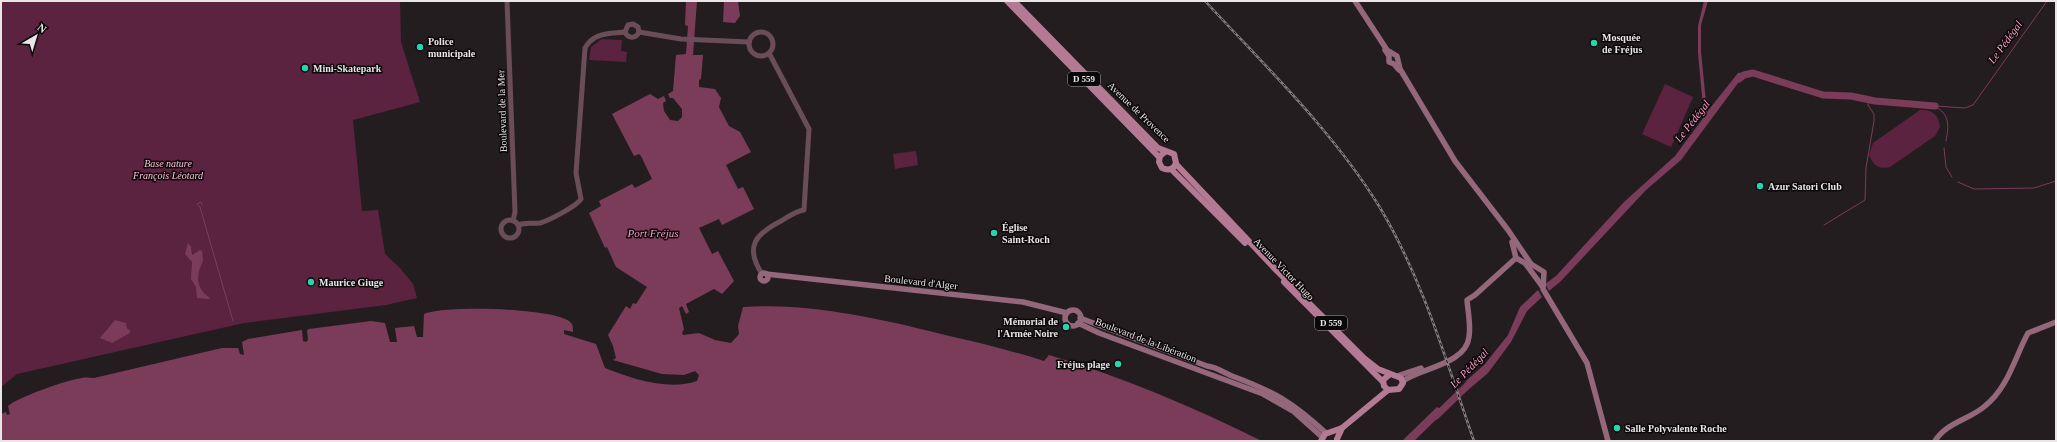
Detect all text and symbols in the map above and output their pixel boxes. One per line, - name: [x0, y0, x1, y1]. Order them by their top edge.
- north arrow: [16, 16, 56, 56]
- water label: Le Pédégal: [1985, 18, 2024, 66]
- text: N: [35, 21, 49, 35]
- place label: Mosquée de Fréjus: [1602, 32, 1642, 55]
- place label: Police municipale: [428, 36, 476, 59]
- marker: Mosquée de Fréjus: [1589, 38, 1599, 48]
- marker: Police municipale: [415, 42, 425, 52]
- marker: Mini-Skatepark: [300, 63, 310, 73]
- place label: Mini-Skatepark: [313, 63, 382, 74]
- street label: Boulevard de la Mer: [495, 69, 509, 152]
- road number: D 559: [1068, 72, 1100, 86]
- street label: Avenue de Provence: [1106, 80, 1173, 145]
- water label: Le Pédégal: [1671, 98, 1712, 145]
- park label: Base nature François Léotard: [132, 158, 204, 181]
- marker: Azur Satori Club: [1755, 181, 1765, 191]
- place label: Azur Satori Club: [1768, 181, 1842, 192]
- place label: Église Saint-Roch: [1002, 222, 1050, 245]
- water label: Port Fréjus: [626, 227, 679, 239]
- marker: Église Saint-Roch: [989, 228, 999, 238]
- street label: Avenue Victor Hugo: [1251, 236, 1317, 302]
- street label: Boulevard d'Alger: [884, 273, 959, 291]
- marker: Maurice Giuge: [306, 277, 316, 287]
- place label: Maurice Giuge: [319, 277, 384, 288]
- place label: Mémorial de l'Armée Noire: [997, 316, 1059, 339]
- street label: Boulevard de la Libération: [1094, 316, 1198, 364]
- road number: D 559: [1315, 316, 1347, 330]
- marker: Mémorial de l'Armée Noire: [1061, 322, 1071, 332]
- water label: Le Pédégal: [1447, 346, 1491, 391]
- place label: Fréjus plage: [1057, 359, 1111, 370]
- marker: Fréjus plage: [1113, 359, 1123, 369]
- marker: Salle Polyvalente Roche: [1612, 423, 1622, 433]
- place label: Salle Polyvalente Roche: [1625, 423, 1727, 434]

